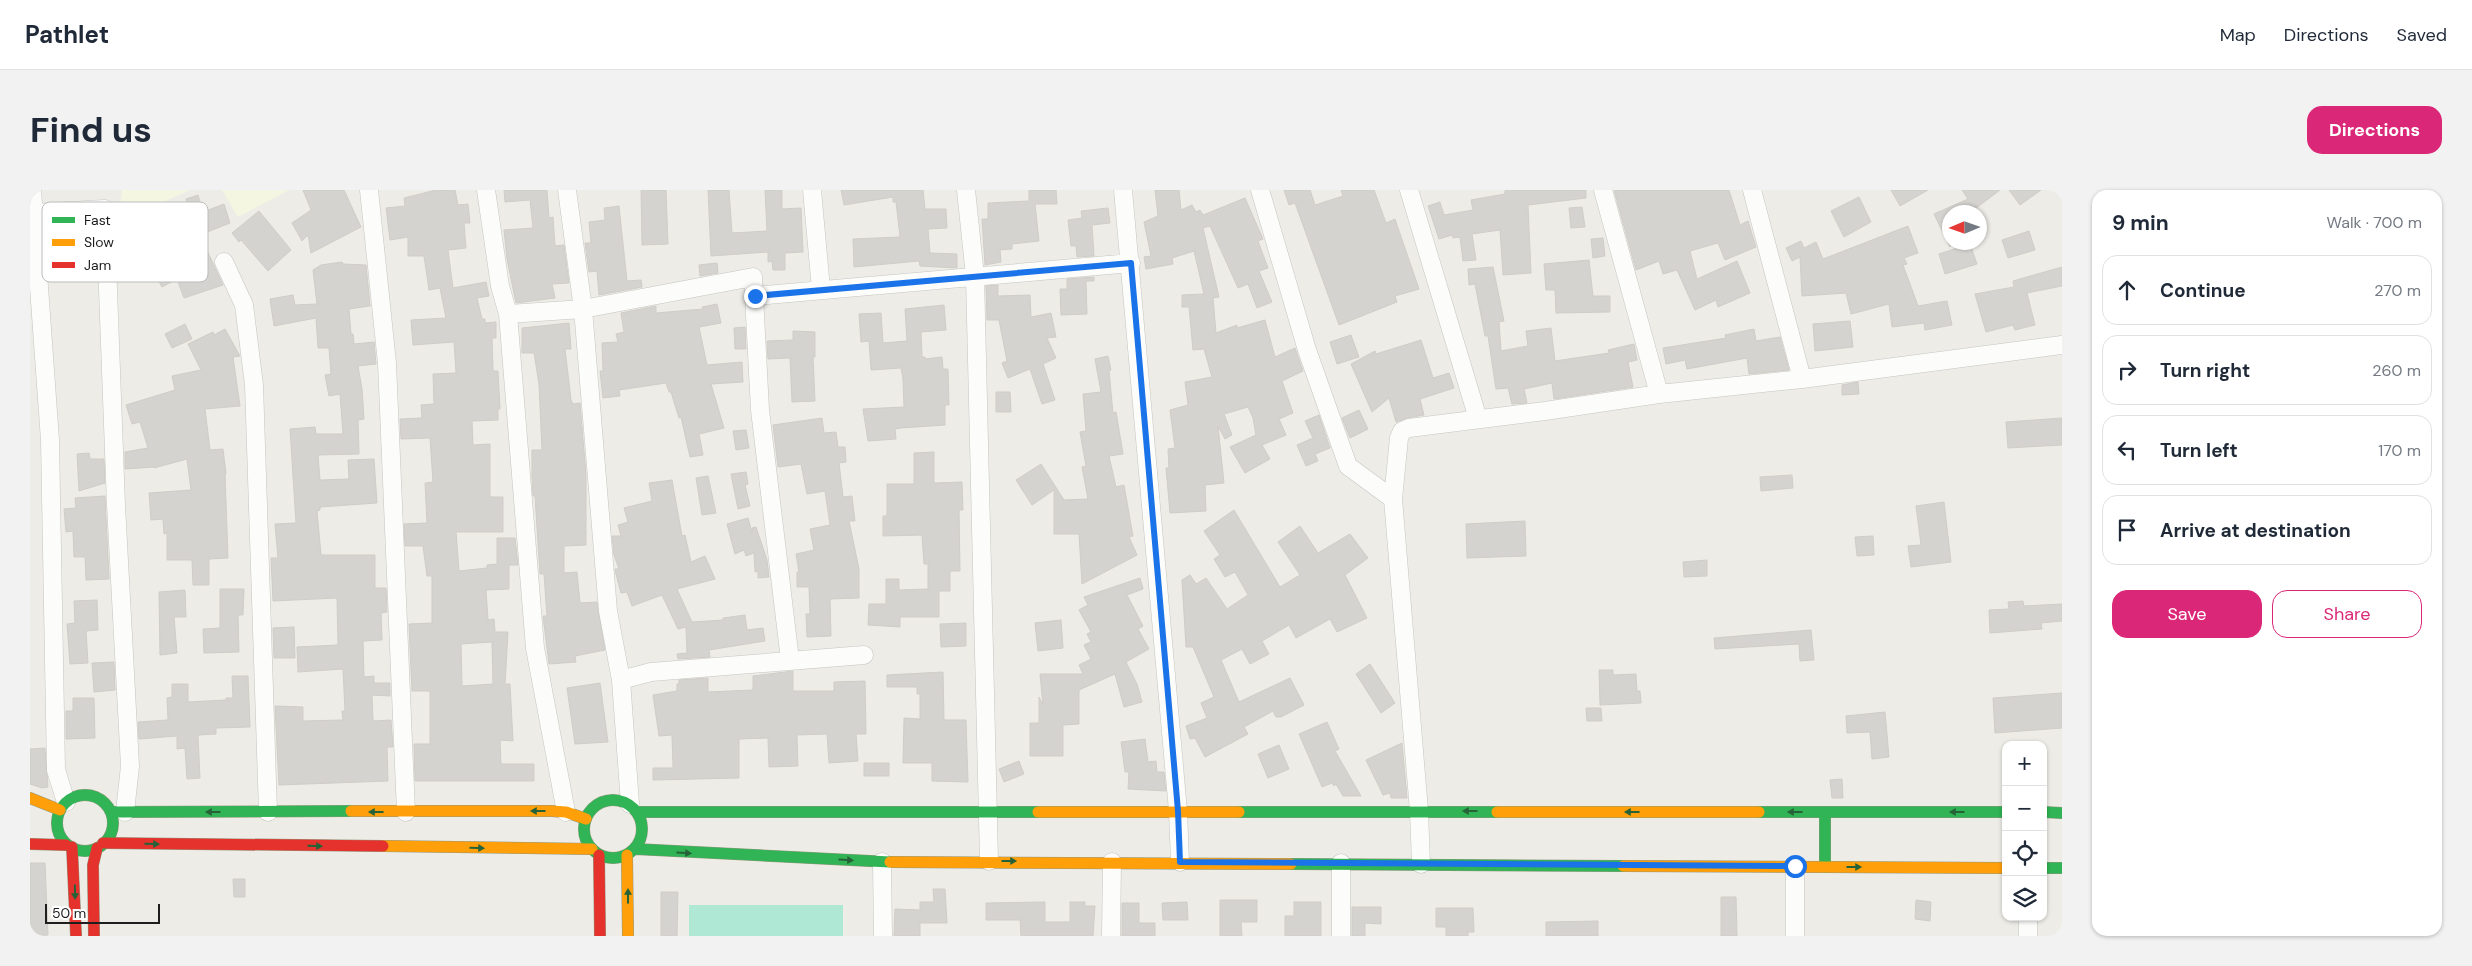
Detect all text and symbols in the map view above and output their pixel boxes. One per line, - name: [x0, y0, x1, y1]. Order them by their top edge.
- text: Pathlet: [25, 19, 109, 50]
- text: Map: [2220, 23, 2256, 47]
- text: Directions: [2284, 23, 2369, 47]
- text: Saved: [2397, 23, 2447, 47]
- button: Directions: [2307, 106, 2442, 154]
- text: Find us: [30, 107, 152, 153]
- legend: [42, 202, 208, 282]
- north arrow: [1942, 205, 1987, 250]
- text: 9 min: [2112, 209, 2169, 237]
- text: Fast: [84, 211, 111, 229]
- text: Walk · 700 m: [2327, 212, 2422, 233]
- text: Slow: [84, 233, 114, 251]
- text: Jam: [84, 256, 111, 274]
- icon: ahead: [2113, 276, 2141, 304]
- text: Continue: [2160, 278, 2246, 303]
- text: 270 m: [2374, 280, 2421, 301]
- route end: [744, 285, 767, 308]
- icon: right: [2113, 356, 2141, 384]
- text: Turn right: [2160, 358, 2250, 383]
- text: 260 m: [2372, 360, 2421, 381]
- icon: left: [2113, 436, 2141, 464]
- text: Turn left: [2160, 438, 2238, 463]
- text: 170 m: [2378, 440, 2421, 461]
- icon: arrive: [2113, 516, 2141, 544]
- text: Arrive at destination: [2160, 518, 2351, 543]
- button: Save: [2112, 590, 2262, 638]
- button: Share: [2272, 590, 2422, 638]
- map controls: [2002, 741, 2047, 921]
- button: +: [2002, 741, 2047, 786]
- button: −: [2002, 786, 2047, 831]
- one-way arrow: [530, 807, 546, 815]
- one-way arrow: [1461, 807, 1477, 815]
- one-way arrow: [205, 808, 221, 816]
- one-way arrow: [367, 808, 383, 816]
- one-way arrow: [1624, 808, 1640, 816]
- one-way arrow: [1786, 808, 1802, 816]
- one-way arrow: [1949, 808, 1965, 816]
- button: locate: [2002, 831, 2047, 876]
- one-way arrow: [144, 840, 160, 848]
- one-way arrow: [307, 842, 323, 850]
- one-way arrow: [469, 844, 485, 852]
- one-way arrow: [676, 849, 692, 857]
- route start: [1784, 855, 1807, 878]
- one-way arrow: [838, 857, 854, 865]
- one-way arrow: [1001, 857, 1017, 865]
- one-way arrow: [1846, 863, 1862, 871]
- button: layers: [2002, 876, 2047, 921]
- one-way arrow: [71, 884, 79, 900]
- one-way arrow: [624, 887, 632, 903]
- scale bar: [45, 901, 160, 924]
- text: 50 m: [52, 904, 86, 922]

